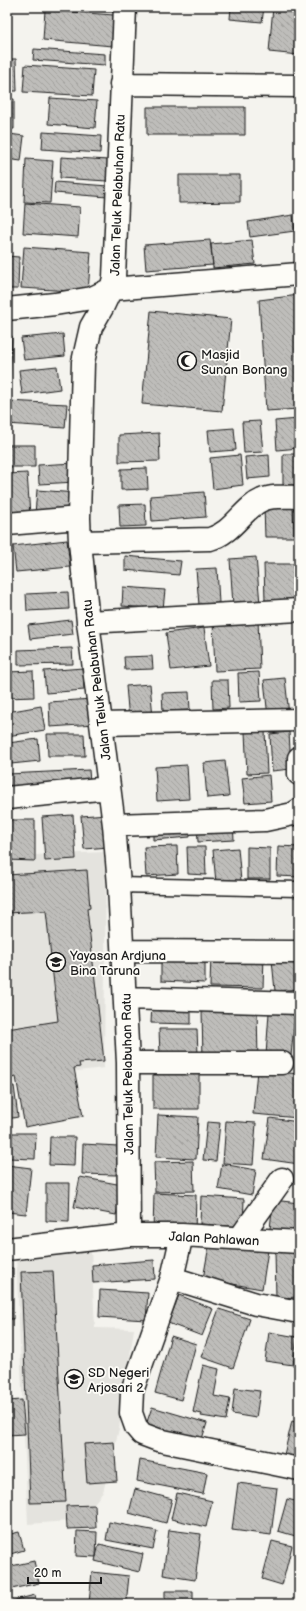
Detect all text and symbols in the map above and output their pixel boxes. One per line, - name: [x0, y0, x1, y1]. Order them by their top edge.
- street label: Jalan Teluk Pelabuhan Ratu: [107, 114, 129, 276]
- place label: Masjid Sunan Bonang: [201, 347, 287, 378]
- mosque icon: Masjid Sunan Bonang: [176, 350, 198, 372]
- street label: Jalan Teluk Pelabuhan Ratu: [79, 599, 115, 761]
- place label: Yayasan Ardjuna Bina Taruna: [69, 948, 166, 979]
- school or university icon: Yayasan Ardjuna Bina Taruna: [45, 951, 67, 973]
- street label: Jalan Teluk Pelabuhan Ratu: [119, 993, 137, 1155]
- street label: Jalan Pahlawan: [168, 1229, 260, 1249]
- place label: SD Negeri Arjosari 2: [88, 1365, 149, 1396]
- school or university icon: SD Negeri Arjosari 2: [63, 1368, 85, 1390]
- scale bar: [28, 1559, 101, 1585]
- text: 20 m: [34, 1566, 61, 1581]

